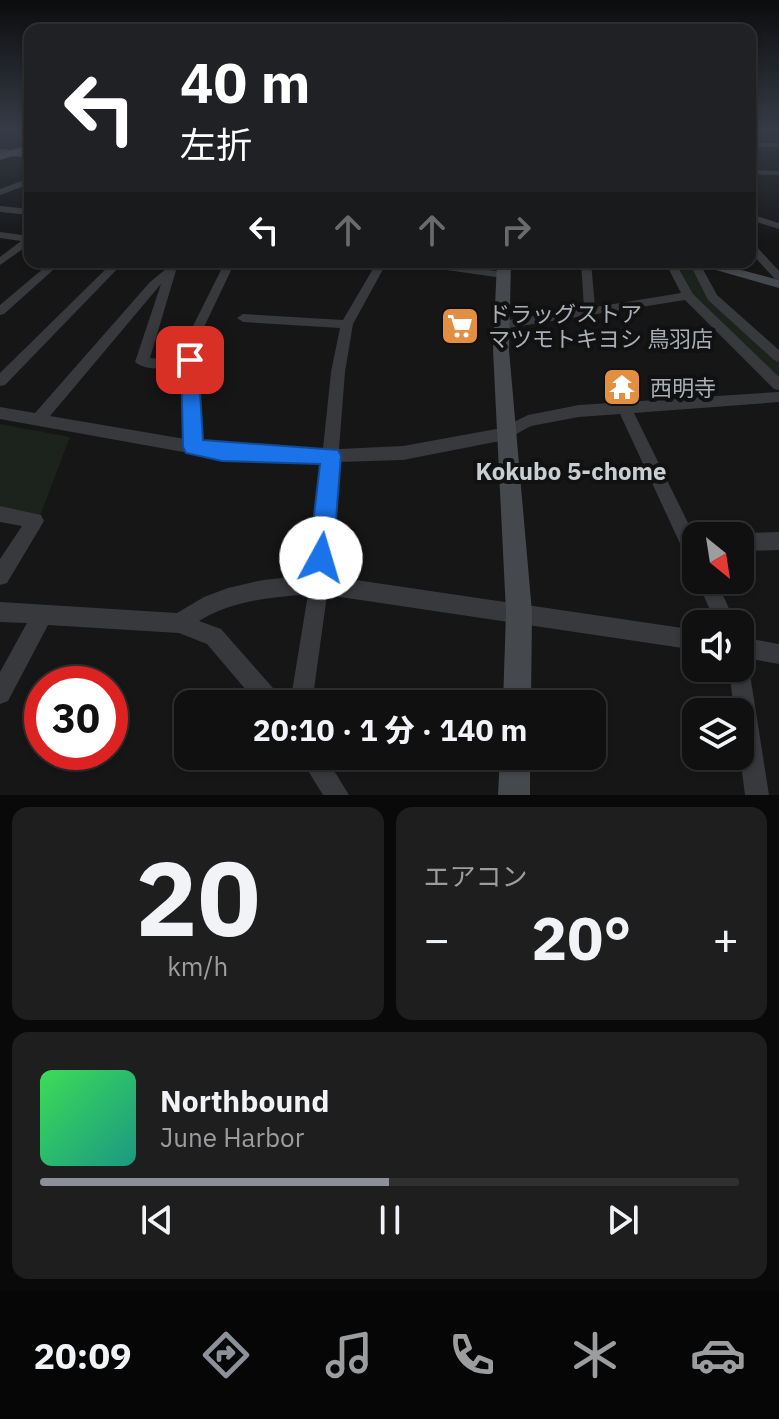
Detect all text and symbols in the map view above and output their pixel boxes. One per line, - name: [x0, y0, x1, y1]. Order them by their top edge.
- text: 40 m: [180, 46, 310, 118]
- icon: left: [48, 56, 152, 160]
- text: 左折: [180, 121, 252, 168]
- icon: left: [242, 208, 286, 252]
- icon: ahead: [326, 208, 370, 252]
- icon: ahead: [410, 208, 454, 252]
- icon: right: [494, 208, 538, 252]
- place label: ドラッグストア マツモトキヨシ 鳥羽店: [488, 299, 713, 353]
- supermarket icon: ドラッグストア マツモトキヨシ 鳥羽店: [439, 305, 481, 347]
- pin: [156, 326, 224, 394]
- icon: arrive: [168, 338, 212, 382]
- temple icon: 西明寺: [601, 366, 643, 408]
- place label: 西明寺: [650, 373, 716, 402]
- district label: Kokubo 5-chome: [476, 455, 666, 487]
- position arrow: [279, 516, 363, 600]
- north arrow: [682, 522, 754, 594]
- map controls: [682, 522, 754, 770]
- button: sound: [682, 610, 754, 682]
- speed limit sign: 30: [24, 666, 128, 770]
- button: layers: [682, 698, 754, 770]
- text: 20:10 · 1 分 · 140 m: [253, 710, 527, 749]
- text: 20: [135, 829, 260, 965]
- text: エアコン: [424, 859, 528, 893]
- text: 20°: [531, 898, 631, 977]
- text: −: [424, 910, 450, 967]
- text: +: [713, 910, 739, 967]
- text: km/h: [167, 949, 228, 983]
- text: Northbound: [160, 1081, 329, 1120]
- text: June Harbor: [160, 1120, 304, 1154]
- icon: previous: [135, 1198, 179, 1242]
- icon: pause: [368, 1198, 412, 1242]
- icon: next: [601, 1198, 645, 1242]
- icon: directions: [198, 1327, 254, 1383]
- icon: music: [321, 1327, 377, 1383]
- icon: phone: [444, 1327, 500, 1383]
- icon: climate: [567, 1327, 623, 1383]
- icon: car: [690, 1327, 746, 1383]
- text: 20:09: [33, 1332, 132, 1379]

